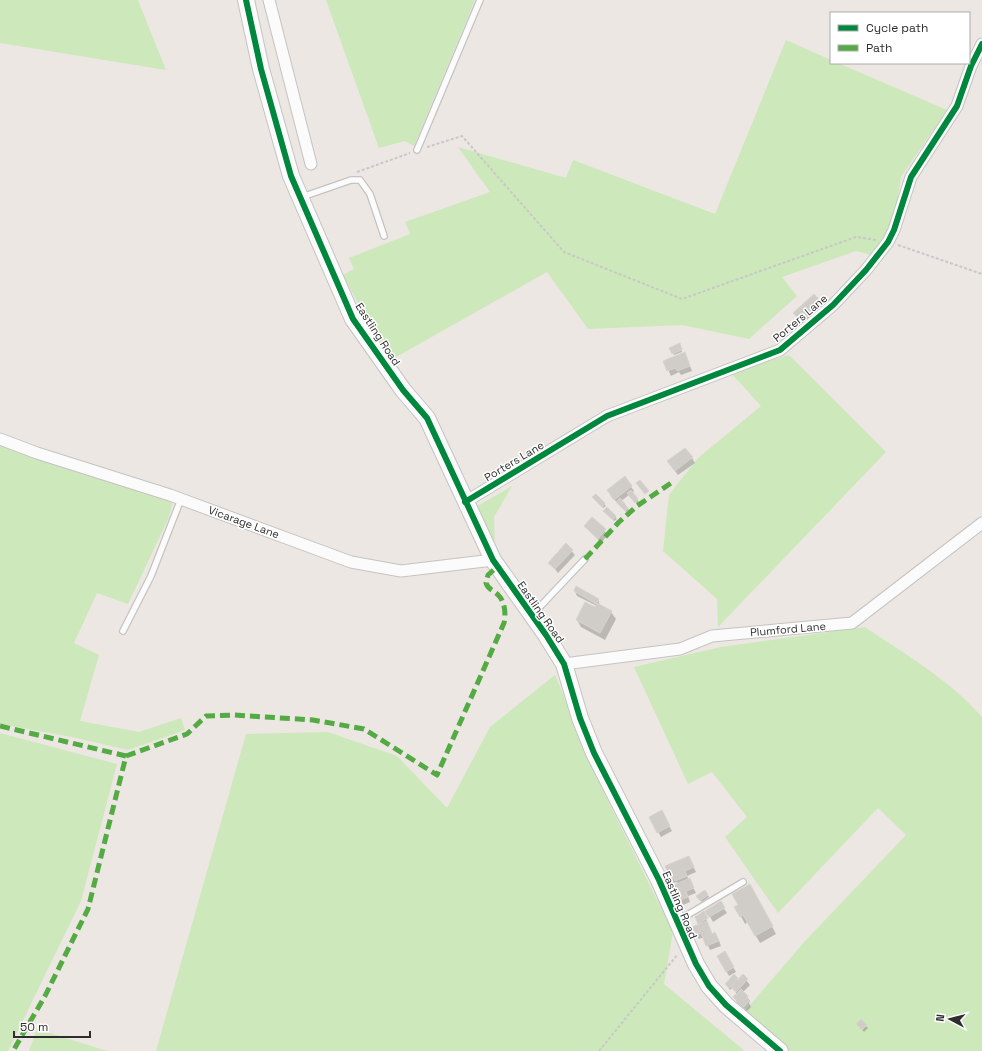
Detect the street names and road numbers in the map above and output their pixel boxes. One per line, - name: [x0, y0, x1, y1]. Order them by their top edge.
- street label: Porters Lane: [770, 291, 830, 345]
- street label: Eastling Road: [352, 300, 404, 368]
- street label: Porters Lane: [482, 438, 546, 484]
- street label: Vicarage Lane: [207, 503, 281, 541]
- street label: Eastling Road: [515, 578, 567, 646]
- street label: Plumford Lane: [749, 619, 827, 639]
- street label: Eastling Road: [659, 869, 701, 941]

